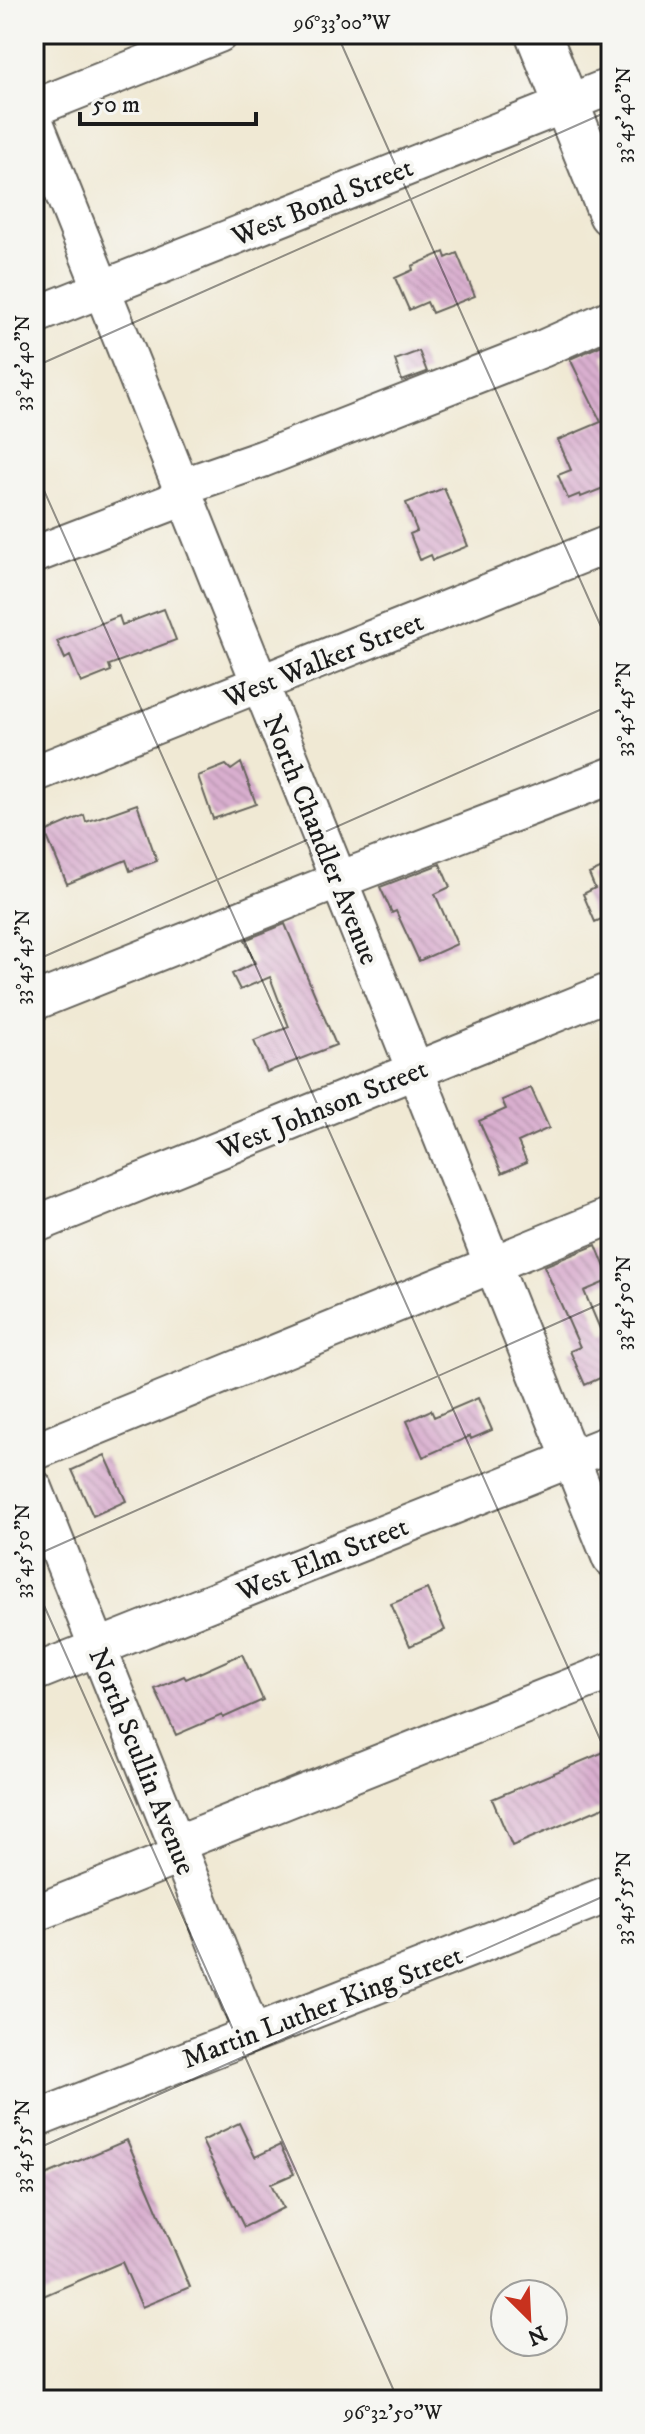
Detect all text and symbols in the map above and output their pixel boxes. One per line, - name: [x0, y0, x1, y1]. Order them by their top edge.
- text: 96°33'00"W: [293, 11, 391, 36]
- text: 33°45'40"N: [612, 67, 637, 163]
- scale bar: [80, 76, 256, 126]
- text: 50 m: [92, 90, 140, 120]
- street label: West Bond Street: [226, 150, 418, 255]
- text: 33°45'40"N: [11, 315, 36, 411]
- street label: West Walker Street: [218, 604, 429, 717]
- text: 33°45'45"N: [612, 661, 637, 757]
- street label: North Chandler Avenue: [254, 709, 387, 970]
- text: 33°45'45"N: [11, 909, 36, 1005]
- street label: West Johnson Street: [211, 1051, 433, 1168]
- text: 33°45'50"N: [612, 1256, 637, 1350]
- text: 33°45'50"N: [11, 1504, 36, 1598]
- street label: West Elm Street: [231, 1509, 413, 1610]
- street label: North Scullin Avenue: [80, 1643, 203, 1880]
- text: 33°45'55"N: [612, 1851, 637, 1945]
- street label: Martin Luther King Street: [177, 1938, 468, 2077]
- text: 33°45'55"N: [11, 2099, 36, 2193]
- north arrow: [489, 2278, 569, 2358]
- text: N: [523, 2319, 550, 2351]
- text: 96°32'50"W: [343, 2401, 443, 2426]

